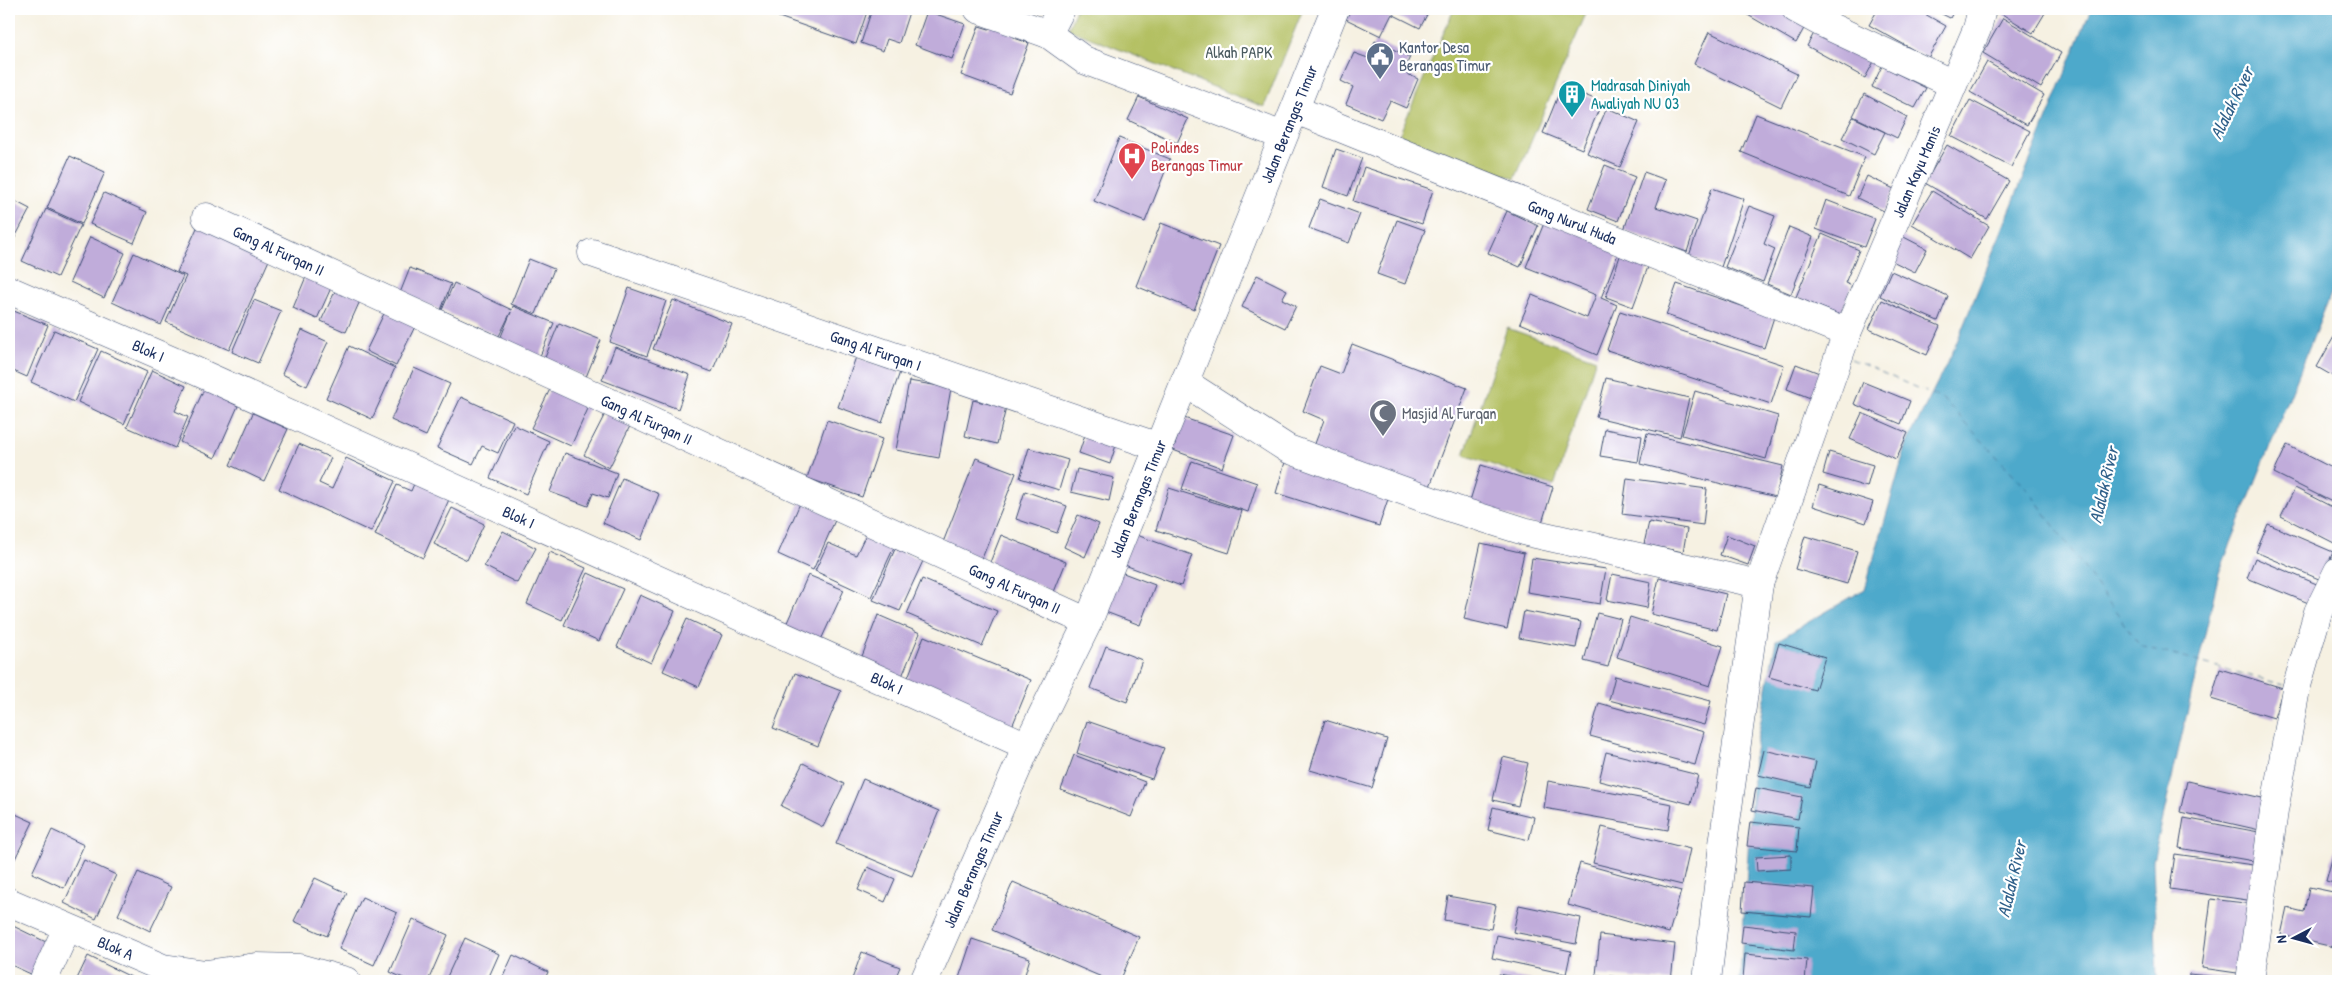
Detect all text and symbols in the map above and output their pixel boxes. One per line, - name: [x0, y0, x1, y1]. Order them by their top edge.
- place label: Kantor Desa Berangas Timur: [1399, 36, 1491, 76]
- park label: Alkah PAPK: [1206, 41, 1273, 63]
- public building icon: Kantor Desa Berangas Timur: [1365, 41, 1395, 80]
- street label: Jalan Berangas Timur: [1255, 61, 1322, 186]
- water label: Alalak River: [2203, 61, 2261, 143]
- place label: Madrasah Diniyah Awaliyah NU 03: [1591, 74, 1690, 114]
- building icon: Madrasah Diniyah Awaliyah NU 03: [1557, 79, 1587, 118]
- street label: Jalan Kayu Manis: [1887, 122, 1945, 221]
- place label: Polindes Berangas Timur: [1151, 136, 1243, 176]
- hospital icon: Polindes Berangas Timur: [1117, 141, 1147, 180]
- street label: Gang Nurul Huda: [1525, 194, 1620, 250]
- street label: Gang Al Furqan II: [229, 220, 328, 281]
- street label: Gang Al Furqan I: [827, 324, 924, 376]
- street label: Blok I: [129, 334, 168, 367]
- street label: Gang Al Furqan II: [597, 389, 696, 450]
- mosque icon: Masjid Al Furqan: [1368, 398, 1398, 437]
- place label: Masjid Al Furqan: [1402, 402, 1496, 424]
- street label: Jalan Berangas Timur: [1104, 436, 1171, 561]
- water label: Alalak River: [2083, 442, 2125, 526]
- street label: Blok I: [499, 500, 538, 534]
- street label: Gang Al Furqan II: [965, 558, 1064, 619]
- street label: Blok I: [868, 666, 907, 700]
- street label: Jalan Berangas Timur: [938, 807, 1008, 931]
- water label: Alalak River: [1991, 836, 2033, 920]
- north arrow: [2270, 912, 2320, 962]
- street label: Blok A: [94, 930, 137, 965]
- text: N: [2271, 934, 2290, 944]

